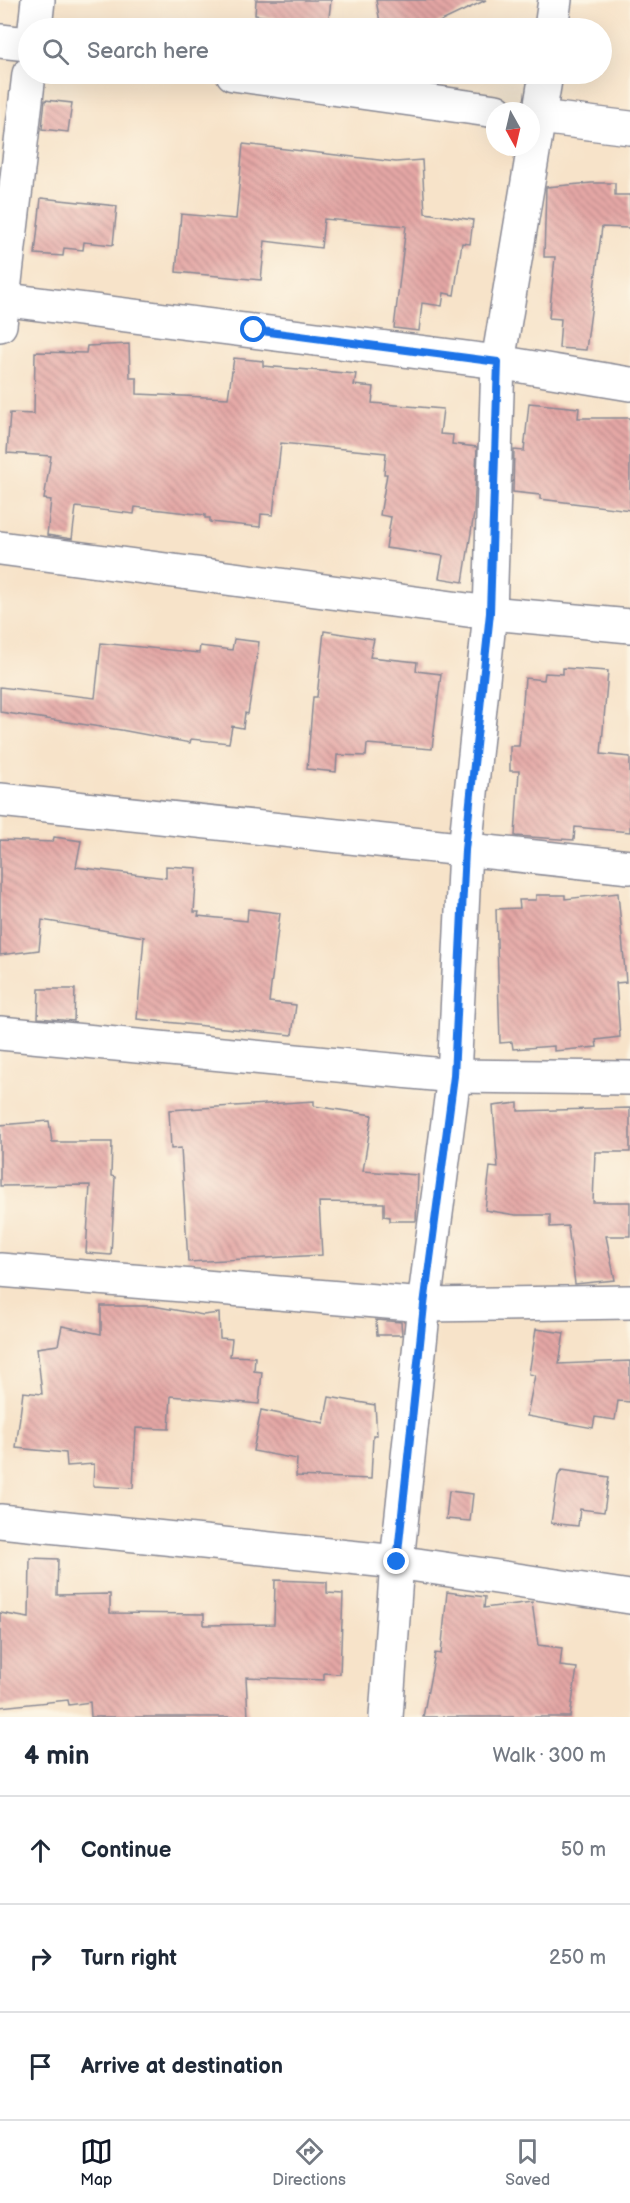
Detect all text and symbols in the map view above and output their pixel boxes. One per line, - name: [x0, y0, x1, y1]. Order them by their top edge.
- search box: [18, 18, 612, 84]
- icon: search: [39, 35, 72, 68]
- text: Search here: [87, 38, 209, 65]
- north arrow: [486, 102, 540, 156]
- route start: [240, 316, 266, 342]
- route end: [383, 1548, 409, 1574]
- text: 4 min: [24, 1741, 89, 1772]
- text: Walk · 300 m: [493, 1744, 606, 1768]
- icon: ahead: [24, 1834, 57, 1867]
- text: Continue: [81, 1837, 171, 1864]
- text: 50 m: [561, 1838, 606, 1862]
- icon: right: [24, 1942, 57, 1975]
- text: Turn right: [81, 1945, 177, 1972]
- text: 250 m: [549, 1946, 606, 1970]
- icon: arrive: [24, 2050, 57, 2083]
- text: Arrive at destination: [81, 2053, 283, 2080]
- tab: Map: [80, 2135, 113, 2190]
- tab: Directions: [272, 2135, 346, 2190]
- tab: Saved: [505, 2135, 550, 2190]

